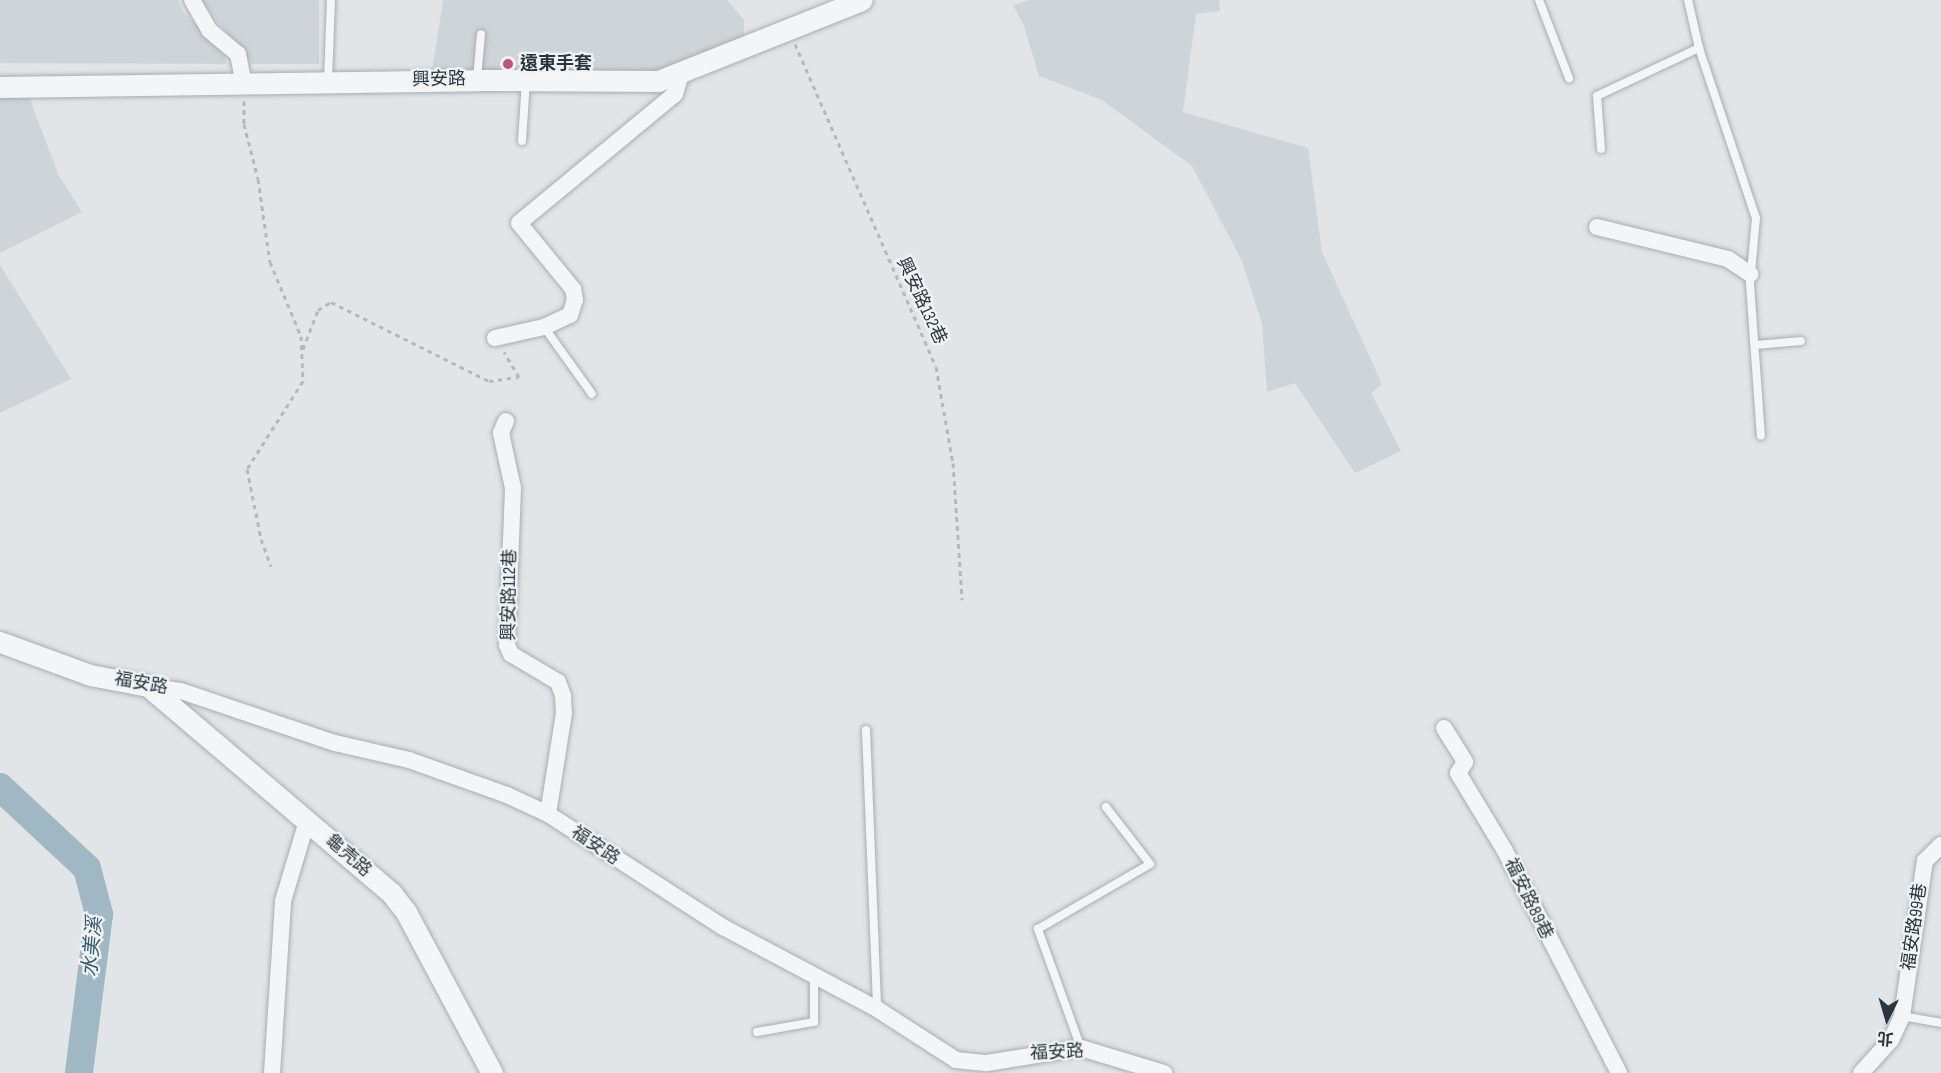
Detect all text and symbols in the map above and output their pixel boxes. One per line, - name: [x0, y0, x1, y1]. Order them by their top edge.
- place label: 遠東手套: [520, 53, 592, 75]
- marker: 遠東手套: [501, 57, 515, 71]
- street label: 興安路: [412, 69, 466, 91]
- street label: 興安路132巷: [892, 254, 950, 348]
- street label: 興安路112巷: [498, 549, 522, 641]
- street label: 福安路: [113, 669, 169, 699]
- street label: 福安路: [567, 822, 623, 870]
- street label: 龜壳路: [321, 830, 375, 882]
- street label: 福安路89巷: [1499, 855, 1557, 943]
- street label: 福安路99巷: [1898, 882, 1932, 972]
- water label: 水美溪: [78, 916, 108, 978]
- north arrow: [1857, 989, 1917, 1049]
- text: 北: [1877, 1027, 1894, 1048]
- street label: 福安路: [1029, 1041, 1085, 1065]

